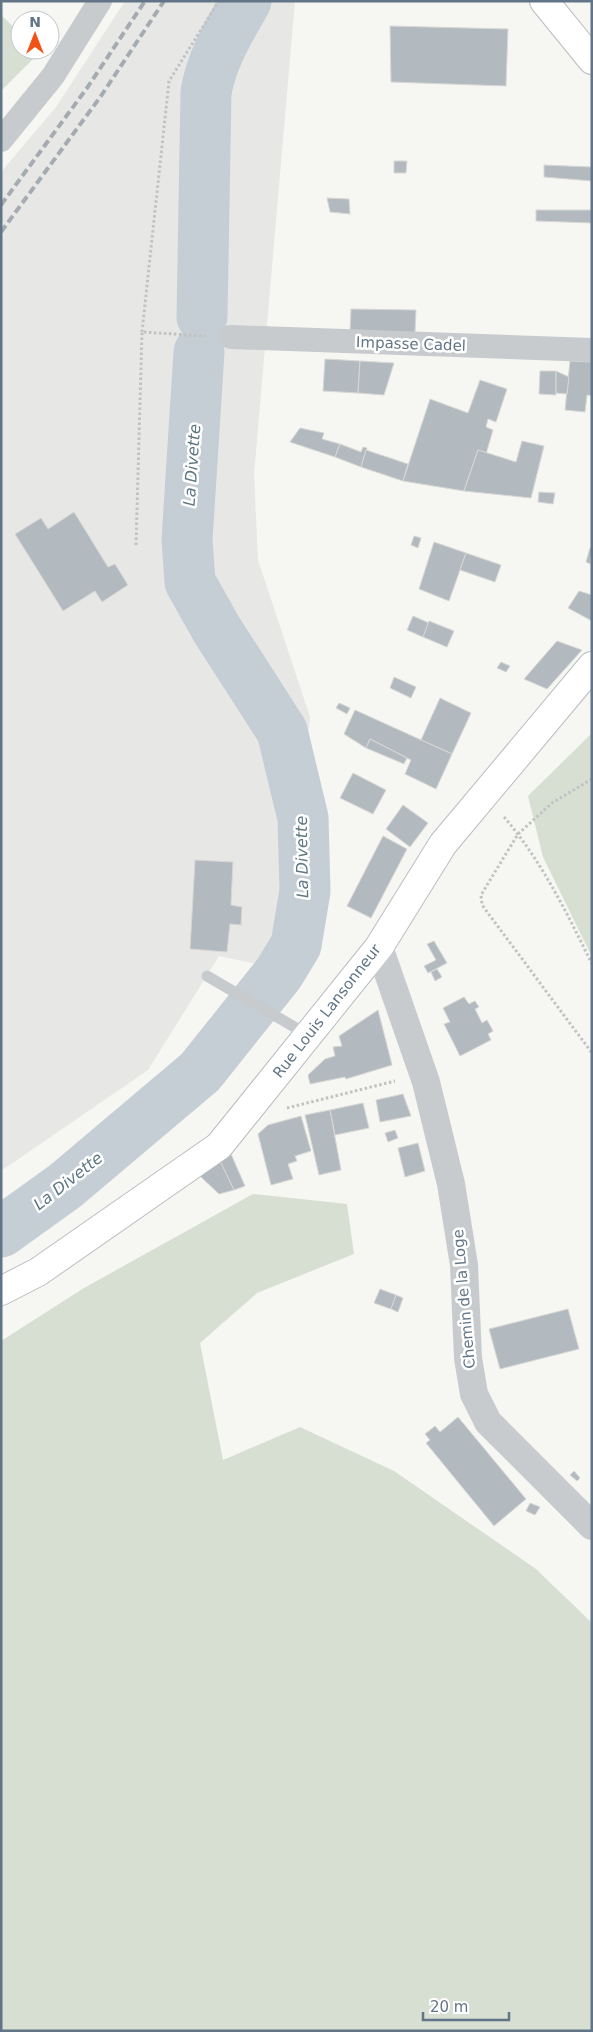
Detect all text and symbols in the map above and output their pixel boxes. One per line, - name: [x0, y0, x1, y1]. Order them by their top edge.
- north arrow: [10, 10, 60, 60]
- text: N: [29, 14, 41, 30]
- street label: Impasse Cadel: [356, 333, 466, 355]
- water label: La Divette: [180, 423, 204, 507]
- water label: La Divette: [292, 816, 312, 898]
- street label: Rue Louis Lansonneur: [269, 940, 385, 1081]
- water label: La Divette: [30, 1148, 106, 1214]
- street label: Chemin de la Loge: [449, 1229, 479, 1369]
- scale bar: [423, 1990, 509, 2022]
- text: 20 m: [430, 1998, 468, 2016]

